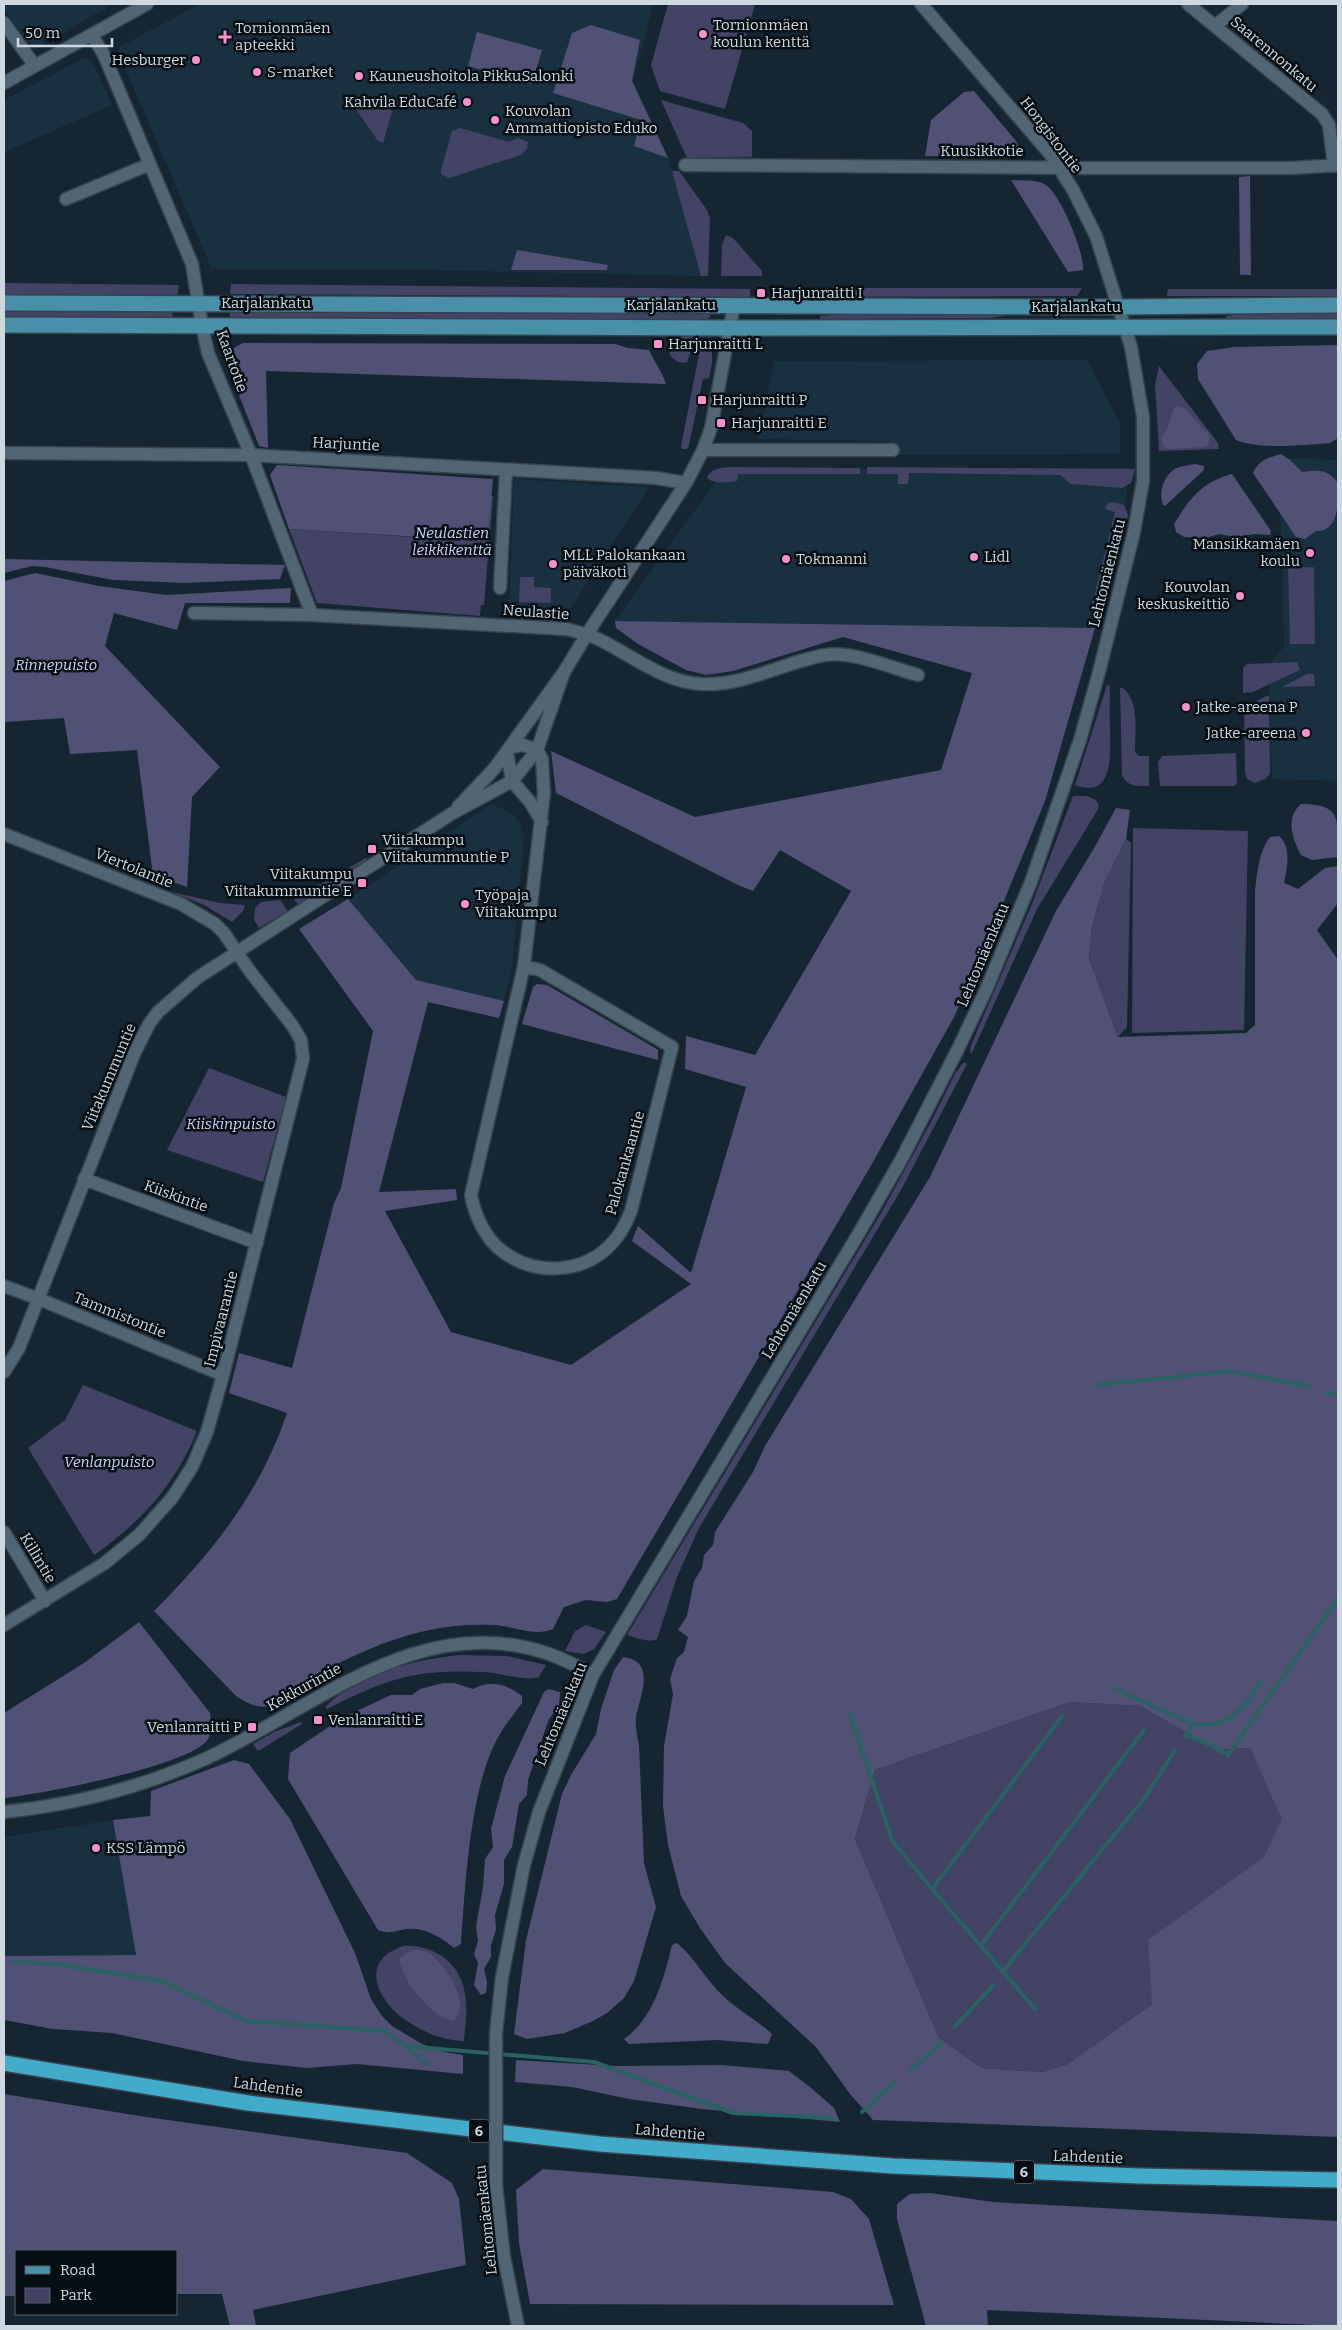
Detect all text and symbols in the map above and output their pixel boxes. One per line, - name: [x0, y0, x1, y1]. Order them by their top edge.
- street label: Saarennonkatu: [1227, 13, 1321, 95]
- scale bar: [18, 15, 111, 47]
- place label: Tornionmäen koulun kenttä: [713, 16, 810, 51]
- place label: Tornionmäen apteekki: [235, 19, 331, 54]
- text: 50 m: [25, 24, 61, 42]
- marker: Tornionmäen koulun kenttä: [697, 28, 709, 40]
- marker: Tornionmäen apteekki: [219, 31, 231, 43]
- place label: Hesburger: [112, 51, 186, 69]
- marker: Hesburger: [190, 54, 202, 66]
- place label: S-market: [267, 63, 334, 81]
- marker: S-market: [251, 66, 263, 78]
- place label: Kauneushoitola PikkuSalonki: [369, 67, 574, 85]
- marker: Kauneushoitola PikkuSalonki: [353, 70, 365, 82]
- place label: Kahvila EduCafé: [344, 93, 457, 111]
- street label: Hongistontie: [1016, 93, 1086, 177]
- marker: Kahvila EduCafé: [461, 96, 473, 108]
- place label: Kouvolan Ammattiopisto Eduko: [505, 102, 657, 137]
- marker: Kouvolan Ammattiopisto Eduko: [489, 114, 501, 126]
- street label: Kuusikkotie: [940, 142, 1024, 160]
- place label: Harjunraitti I: [771, 284, 863, 302]
- marker: Harjunraitti I: [755, 287, 767, 299]
- street label: Karjalankatu: [221, 294, 311, 312]
- street label: Karjalankatu: [626, 296, 716, 314]
- street label: Karjalankatu: [1031, 298, 1121, 316]
- street label: Kaartotie: [212, 327, 252, 395]
- place label: Harjunraitti L: [668, 335, 763, 353]
- marker: Harjunraitti L: [652, 338, 664, 350]
- place label: Harjunraitti P: [712, 391, 808, 409]
- marker: Harjunraitti P: [696, 394, 708, 406]
- place label: Harjunraitti E: [731, 414, 827, 432]
- marker: Harjunraitti E: [715, 417, 727, 429]
- street label: Harjuntie: [312, 433, 380, 455]
- street label: Lehtomäenkatu: [1085, 517, 1129, 629]
- park label: Neulastien leikkikenttä: [412, 524, 492, 559]
- place label: Mansikkamäen koulu: [1193, 535, 1300, 570]
- place label: MLL Palokankaan päiväkoti: [563, 546, 686, 581]
- marker: Mansikkamäen koulu: [1304, 547, 1316, 559]
- place label: Lidl: [984, 548, 1010, 566]
- place label: Tokmanni: [796, 550, 867, 568]
- marker: Lidl: [968, 551, 980, 563]
- marker: Tokmanni: [780, 553, 792, 565]
- marker: MLL Palokankaan päiväkoti: [547, 558, 559, 570]
- place label: Kouvolan keskuskeittiö: [1137, 578, 1230, 613]
- marker: Kouvolan keskuskeittiö: [1234, 590, 1246, 602]
- street label: Neulastie: [502, 601, 570, 623]
- park label: Rinnepuisto: [15, 656, 97, 674]
- place label: Jatke-areena P: [1195, 698, 1298, 716]
- marker: Jatke-areena P: [1180, 701, 1192, 713]
- place label: Jatke-areena: [1205, 724, 1296, 742]
- marker: Jatke-areena: [1300, 727, 1312, 739]
- place label: Viitakumpu Viitakummuntie P: [382, 831, 509, 866]
- marker: Viitakumpu Viitakummuntie P: [366, 843, 378, 855]
- street label: Viertolantie: [92, 844, 176, 892]
- place label: Viitakumpu Viitakummuntie E: [224, 865, 352, 900]
- marker: Viitakumpu Viitakummuntie E: [356, 877, 368, 889]
- place label: Työpaja Viitakumpu: [475, 886, 557, 921]
- marker: Työpaja Viitakumpu: [459, 898, 471, 910]
- street label: Lehtomäenkatu: [953, 901, 1013, 1009]
- street label: Viitakummuntie: [78, 1020, 140, 1134]
- street label: Palokankaantie: [602, 1109, 648, 1217]
- park label: Kiiskinpuisto: [186, 1115, 276, 1133]
- street label: Kiiskintie: [142, 1176, 210, 1216]
- street label: Lehtomäenkatu: [758, 1258, 830, 1362]
- street label: Impivaarantie: [200, 1269, 242, 1369]
- street label: Tammistontie: [71, 1288, 169, 1342]
- park label: Venlanpuisto: [64, 1453, 154, 1471]
- street label: Killintie: [16, 1530, 60, 1586]
- street label: Kekkurintie: [264, 1659, 344, 1715]
- street label: Lehtomäenkatu: [531, 1660, 591, 1768]
- place label: Venlanraitti E: [328, 1711, 423, 1729]
- marker: Venlanraitti E: [312, 1714, 324, 1726]
- place label: Venlanraitti P: [147, 1718, 242, 1736]
- marker: Venlanraitti P: [246, 1721, 258, 1733]
- place label: KSS Lämpö: [106, 1839, 185, 1857]
- marker: KSS Lämpö: [90, 1842, 102, 1854]
- street label: Lahdentie: [232, 2073, 304, 2101]
- road number: 6: [469, 2120, 489, 2142]
- street label: Lahdentie: [634, 2120, 706, 2144]
- street label: Lahdentie: [1053, 2147, 1123, 2167]
- road number: 6: [1014, 2160, 1034, 2184]
- street label: Lehtomäenkatu: [471, 2164, 501, 2276]
- legend: [15, 2250, 178, 2315]
- text: Road: [60, 2261, 95, 2279]
- text: Park: [60, 2286, 92, 2304]

